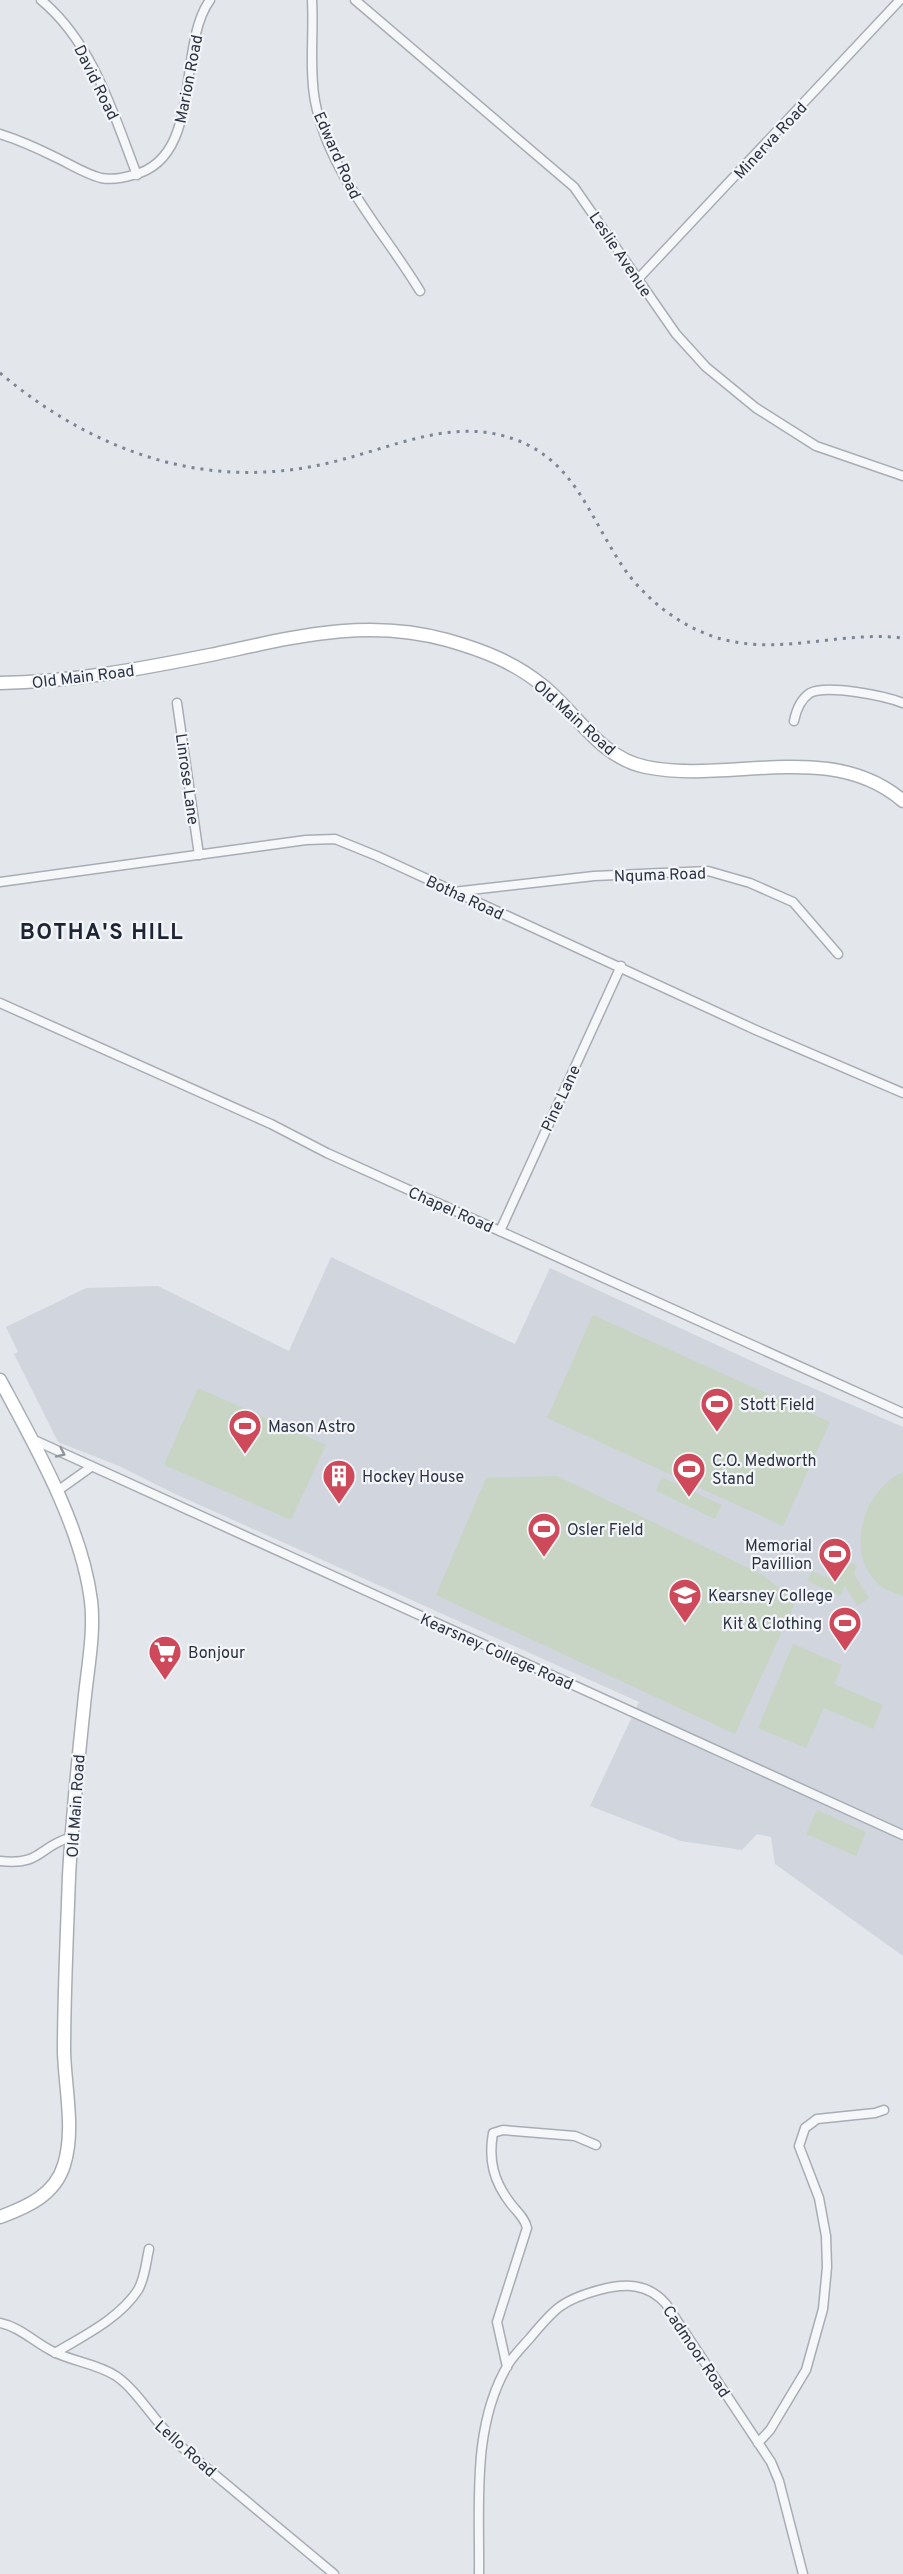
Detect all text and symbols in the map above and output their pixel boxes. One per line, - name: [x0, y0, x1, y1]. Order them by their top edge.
- street label: Marion Road: [172, 33, 208, 125]
- street label: David Road: [68, 42, 122, 124]
- street label: Minerva Road: [731, 99, 812, 184]
- street label: Edward Road: [308, 109, 364, 203]
- street label: Leslie Avenue: [584, 209, 655, 301]
- street label: Old Main Road: [31, 662, 136, 694]
- street label: Old Main Road: [529, 676, 619, 760]
- street label: Linrose Lane: [170, 732, 202, 826]
- street label: Nquma Road: [614, 864, 707, 888]
- street label: Botha Road: [422, 872, 506, 926]
- district label: BOTHA'S HILL: [20, 920, 184, 947]
- street label: Pine Lane: [538, 1062, 586, 1135]
- street label: Chapel Road: [405, 1183, 496, 1238]
- sports icon: Stott Field: [699, 1386, 735, 1433]
- place label: Stott Field: [740, 1396, 815, 1416]
- sports icon: Mason Astro: [227, 1408, 263, 1455]
- place label: Mason Astro: [268, 1418, 355, 1438]
- one-way arrow: [54, 1445, 65, 1457]
- sports icon: C.O. Medworth Stand: [671, 1451, 707, 1498]
- place label: C.O. Medworth Stand: [712, 1452, 817, 1490]
- building icon: Hockey House: [321, 1458, 357, 1505]
- place label: Hockey House: [362, 1468, 464, 1488]
- sports icon: Osler Field: [526, 1511, 562, 1558]
- place label: Osler Field: [567, 1521, 644, 1541]
- sports icon: Memorial Pavillion: [817, 1536, 853, 1583]
- place label: Memorial Pavillion: [745, 1537, 812, 1575]
- school or university icon: Kearsney College: [667, 1577, 703, 1624]
- place label: Kearsney College: [708, 1587, 833, 1607]
- sports icon: Kit & Clothing: [827, 1605, 863, 1652]
- street label: Kearsney College Road: [416, 1610, 576, 1696]
- place label: Kit & Clothing: [723, 1615, 822, 1635]
- supermarket icon: Bonjour: [147, 1634, 183, 1681]
- place label: Bonjour: [188, 1644, 245, 1664]
- street label: Old Main Road: [63, 1754, 91, 1858]
- street label: Cadmoor Road: [657, 2302, 734, 2402]
- street label: Lello Road: [150, 2417, 219, 2482]

